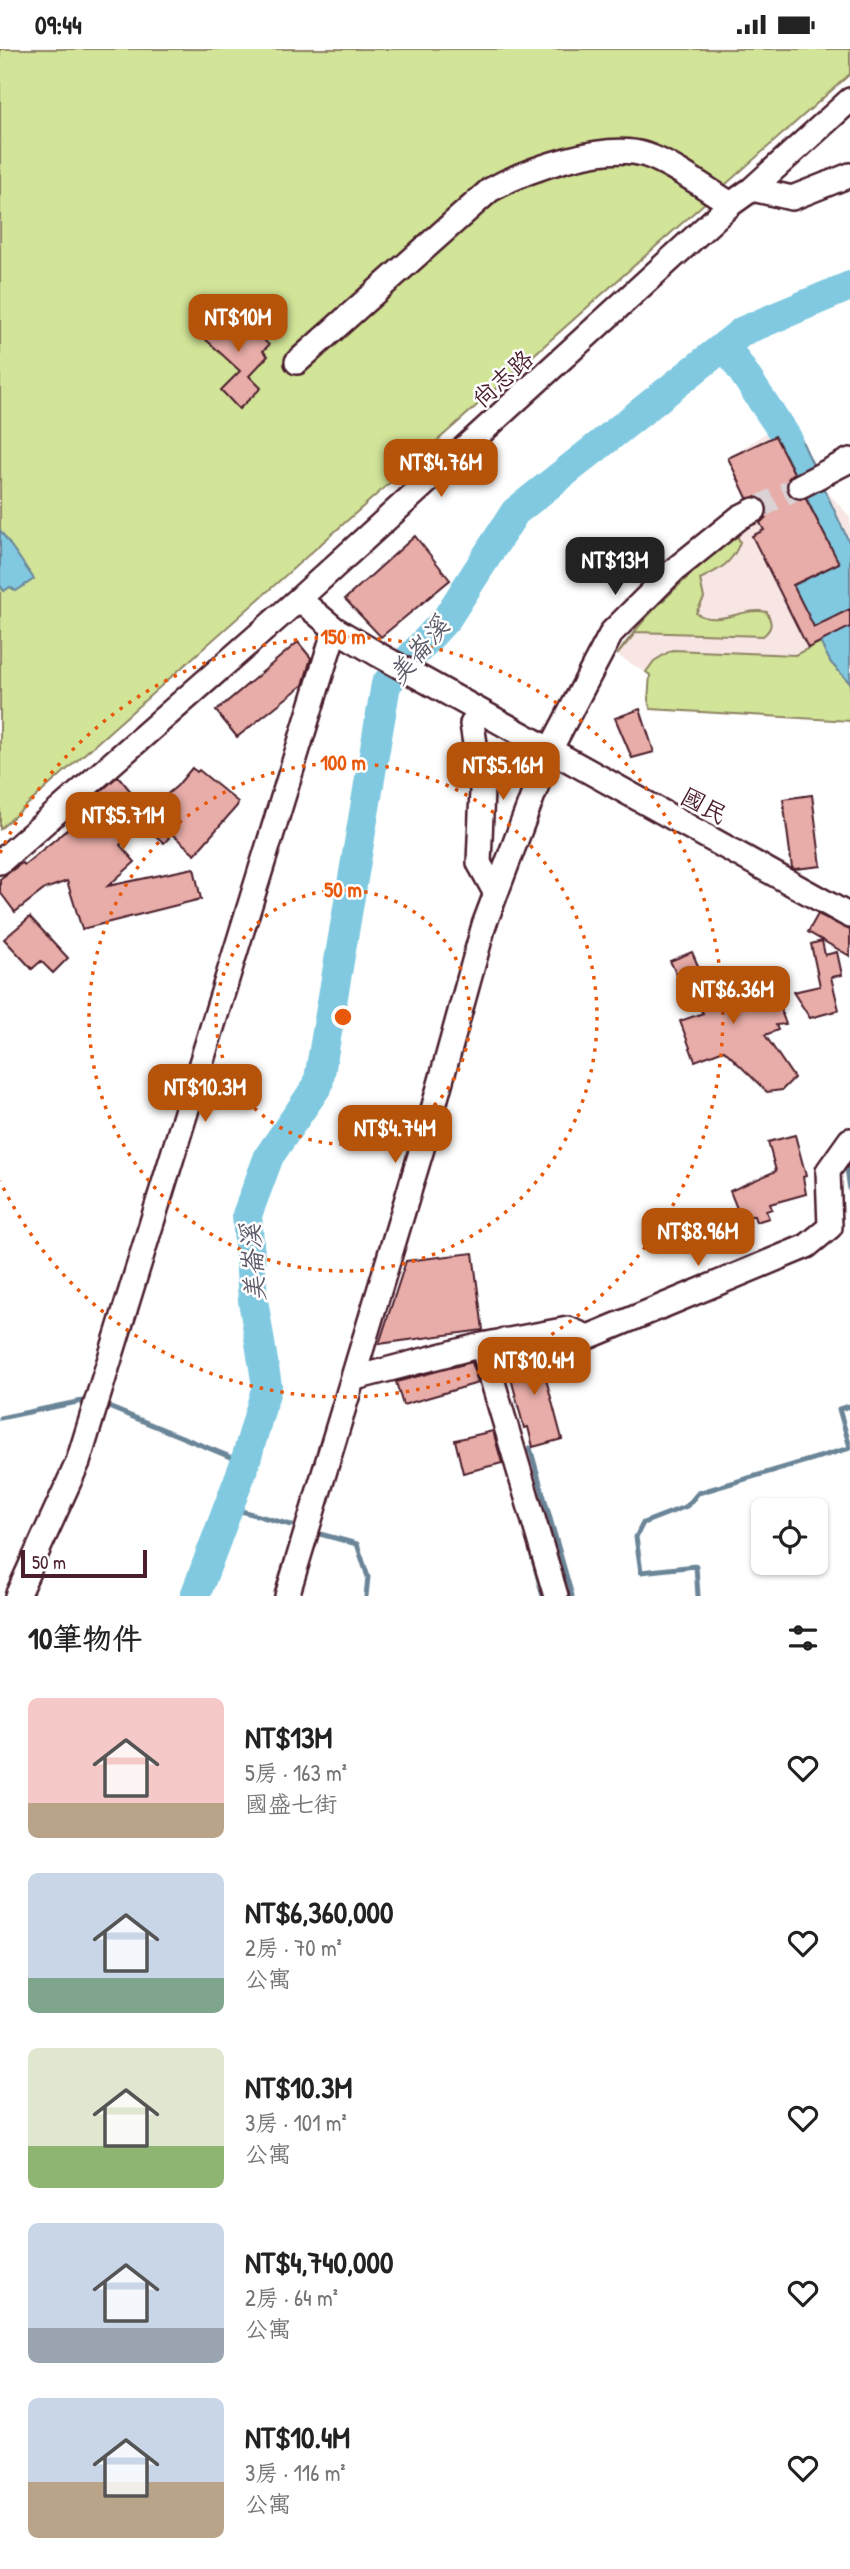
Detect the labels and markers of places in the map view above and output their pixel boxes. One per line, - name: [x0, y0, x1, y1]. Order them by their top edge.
- pin: NT$10M: [181, 295, 295, 354]
- pin: NT$4.76M: [369, 440, 513, 499]
- pin: NT$13M: [558, 538, 672, 597]
- pin: NT$5.16M: [431, 743, 575, 802]
- pin: NT$5.71M: [51, 793, 195, 852]
- pin: NT$6.36M: [661, 967, 805, 1026]
- centre of rings: [331, 1005, 355, 1029]
- pin: NT$10.3M: [133, 1065, 277, 1124]
- pin: NT$4.74M: [323, 1105, 467, 1165]
- pin: NT$8.96M: [626, 1209, 770, 1268]
- pin: NT$10.4M: [462, 1337, 606, 1397]

